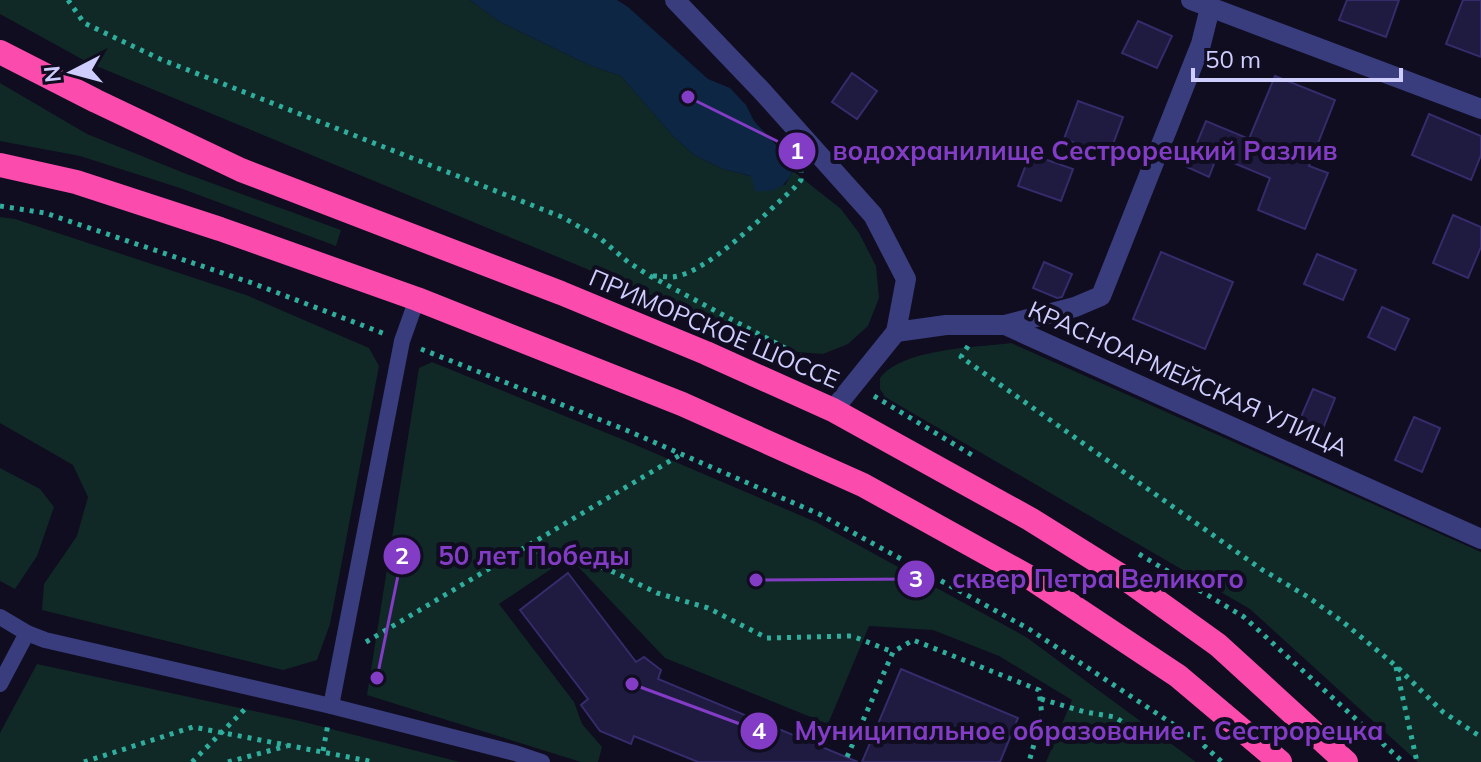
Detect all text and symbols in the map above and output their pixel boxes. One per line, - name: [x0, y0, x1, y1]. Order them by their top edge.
- north arrow: [32, 32, 112, 112]
- scale bar: [1193, 32, 1401, 82]
- text: 50 m: [1205, 44, 1261, 74]
- text: N: [37, 64, 67, 84]
- callout: водохранилище Сестрорецкий Разлив: [777, 126, 1353, 176]
- text: водохранилище Сестрорецкий Разлив: [833, 134, 1337, 167]
- text: 1: [790, 135, 804, 165]
- street label: ПРИМОРСКОЕ ШОССЕ: [585, 262, 844, 394]
- street label: КРАСНОАРМЕЙСКАЯ УЛИЦА: [1024, 294, 1353, 462]
- callout: 50 лет Победы: [382, 531, 646, 581]
- text: 50 лет Победы: [438, 539, 630, 572]
- text: 2: [395, 540, 409, 570]
- callout: сквер Петра Великого: [896, 554, 1260, 604]
- text: сквер Петра Великого: [952, 562, 1244, 595]
- text: 3: [909, 563, 923, 593]
- callout: Муниципальное образование г. Сестрорецка: [739, 706, 1400, 756]
- text: Муниципальное образование г. Сестрорецка: [794, 714, 1384, 747]
- text: 4: [752, 715, 766, 745]

